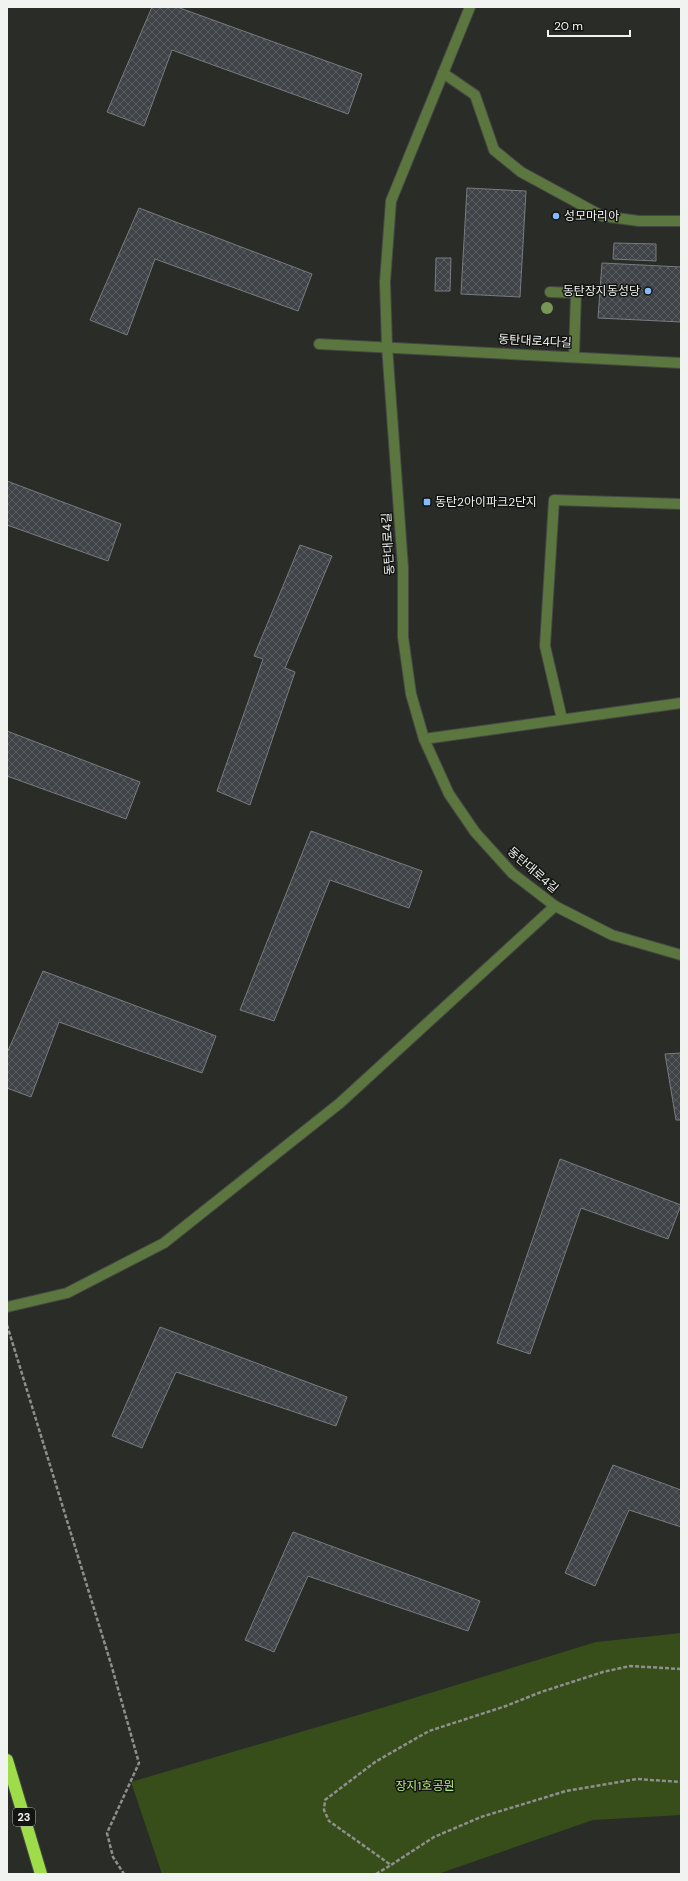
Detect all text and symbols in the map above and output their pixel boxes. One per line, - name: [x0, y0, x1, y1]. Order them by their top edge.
- scale bar: [548, 12, 630, 38]
- text: 20 m: [554, 18, 583, 34]
- place label: 성모마리아: [564, 208, 619, 224]
- marker: 성모마리아: [551, 211, 561, 221]
- place label: 동탄장지동성당: [563, 283, 640, 299]
- marker: 동탄장지동성당: [643, 286, 653, 296]
- street label: 동탄대로4다길: [498, 331, 572, 351]
- place label: 동탄2아이파크2단지: [435, 494, 537, 510]
- marker: 동탄2아이파크2단지: [422, 497, 432, 507]
- street label: 동탄대로4길: [378, 512, 398, 576]
- street label: 동탄대로4길: [504, 843, 562, 897]
- park label: 장지1호공원: [396, 1778, 454, 1794]
- road number: 23: [13, 1808, 35, 1826]

